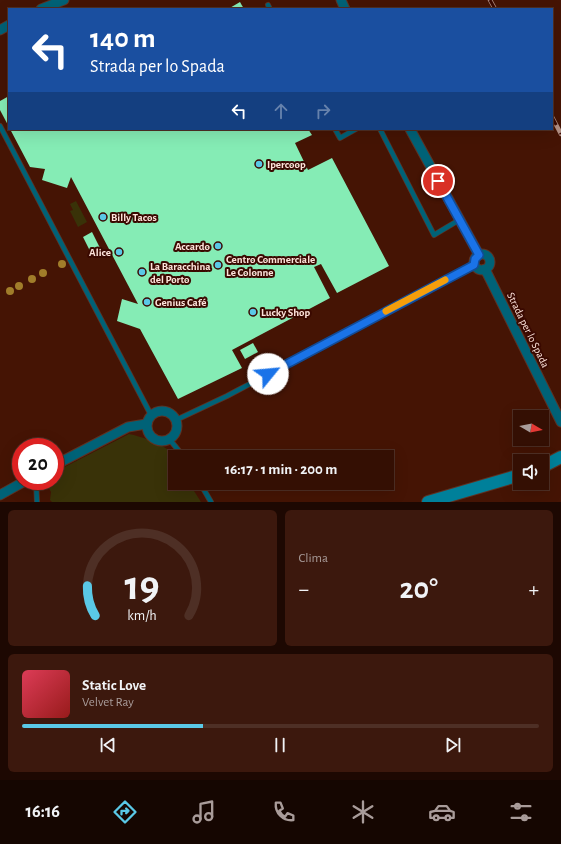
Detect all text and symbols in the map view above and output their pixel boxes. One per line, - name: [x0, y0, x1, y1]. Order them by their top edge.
- icon: left: [24, 24, 76, 76]
- text: 140 m: [90, 25, 156, 53]
- text: Strada per lo Spada: [90, 58, 225, 76]
- icon: left: [228, 100, 250, 122]
- icon: ahead: [270, 100, 292, 122]
- icon: right: [312, 100, 334, 122]
- marker: Ipercoop: [254, 159, 264, 169]
- place label: Ipercoop: [267, 159, 306, 170]
- pin: [421, 164, 455, 198]
- icon: arrive: [427, 170, 449, 192]
- marker: Billy Tacos: [98, 212, 108, 222]
- place label: Billy Tacos: [111, 212, 157, 223]
- place label: Accardo: [175, 241, 211, 252]
- marker: Accardo: [213, 241, 223, 251]
- place label: Alice: [89, 247, 111, 258]
- marker: Alice: [114, 247, 124, 257]
- place label: Centro Commerciale Le Colonne: [226, 254, 315, 278]
- marker: Centro Commerciale Le Colonne: [213, 260, 223, 270]
- place label: La Baracchina del Porto: [150, 261, 211, 285]
- marker: La Baracchina del Porto: [137, 267, 147, 277]
- street label: Strada per lo Spada: [505, 291, 551, 369]
- marker: Genius Café: [142, 297, 152, 307]
- place label: Genius Café: [155, 297, 206, 308]
- marker: Lucky Shop: [248, 307, 258, 317]
- place label: Lucky Shop: [261, 307, 310, 318]
- position arrow: [247, 353, 289, 395]
- north arrow: [513, 410, 549, 446]
- map controls: [513, 410, 549, 490]
- speed limit sign: 20: [12, 438, 64, 490]
- button: sound: [513, 454, 549, 490]
- text: 16:17 · 1 min · 200 m: [225, 462, 337, 477]
- text: Clima: [299, 552, 328, 565]
- text: 19: [125, 566, 160, 607]
- text: 20°: [399, 574, 438, 604]
- text: −: [299, 578, 309, 600]
- text: +: [528, 578, 539, 600]
- text: km/h: [128, 609, 157, 623]
- text: Static Love: [82, 678, 146, 693]
- text: Velvet Ray: [82, 696, 134, 709]
- icon: previous: [97, 734, 119, 756]
- icon: pause: [269, 734, 291, 756]
- icon: next: [442, 734, 464, 756]
- icon: directions: [111, 798, 139, 826]
- icon: music: [190, 798, 218, 826]
- icon: phone: [270, 798, 298, 826]
- icon: climate: [349, 798, 377, 826]
- icon: car: [428, 798, 456, 826]
- icon: filters: [507, 798, 535, 826]
- text: 16:16: [26, 803, 60, 821]

